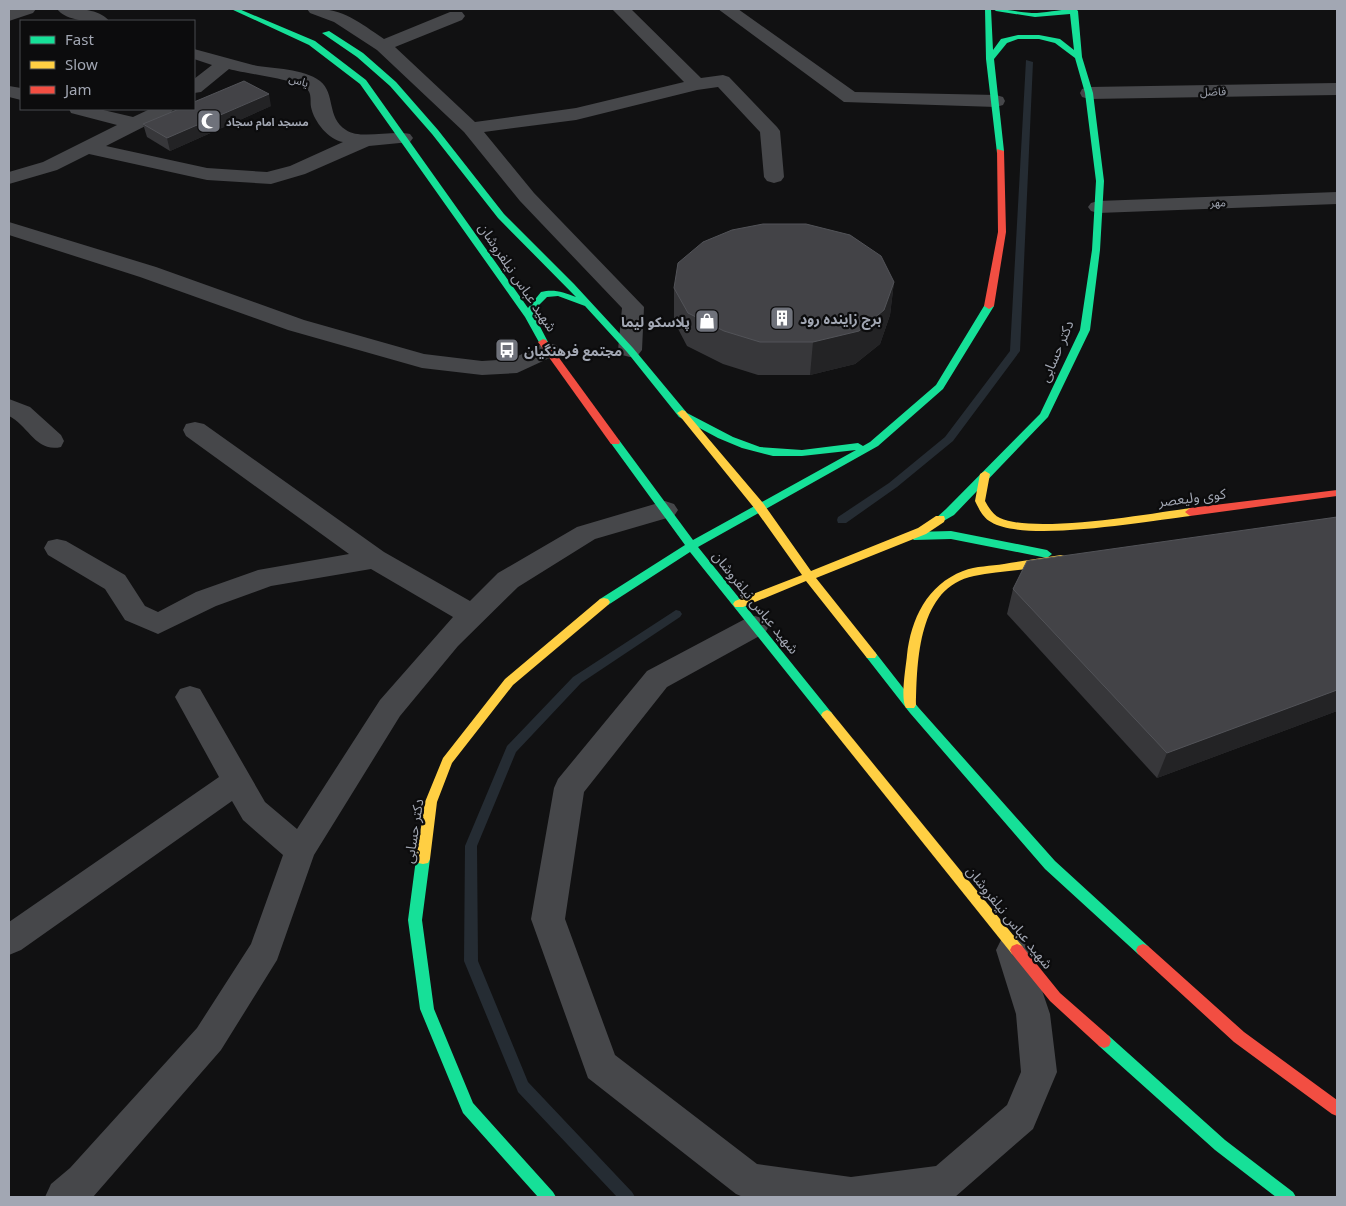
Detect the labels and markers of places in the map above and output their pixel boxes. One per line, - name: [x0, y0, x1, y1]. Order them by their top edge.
- mosque icon: مسجد امام سجاد: [196, 108, 222, 134]
- place label: مسجد امام سجاد: [226, 114, 309, 131]
- building icon: برج زاینده رود: [769, 305, 795, 331]
- shop icon: پلاسکو لیما: [694, 308, 720, 334]
- place label: برج زاینده رود: [800, 309, 882, 330]
- place label: پلاسکو لیما: [621, 312, 690, 331]
- bus stop icon: مجتمع فرهنگیان: [494, 337, 520, 363]
- place label: مجتمع فرهنگیان: [524, 341, 622, 361]

